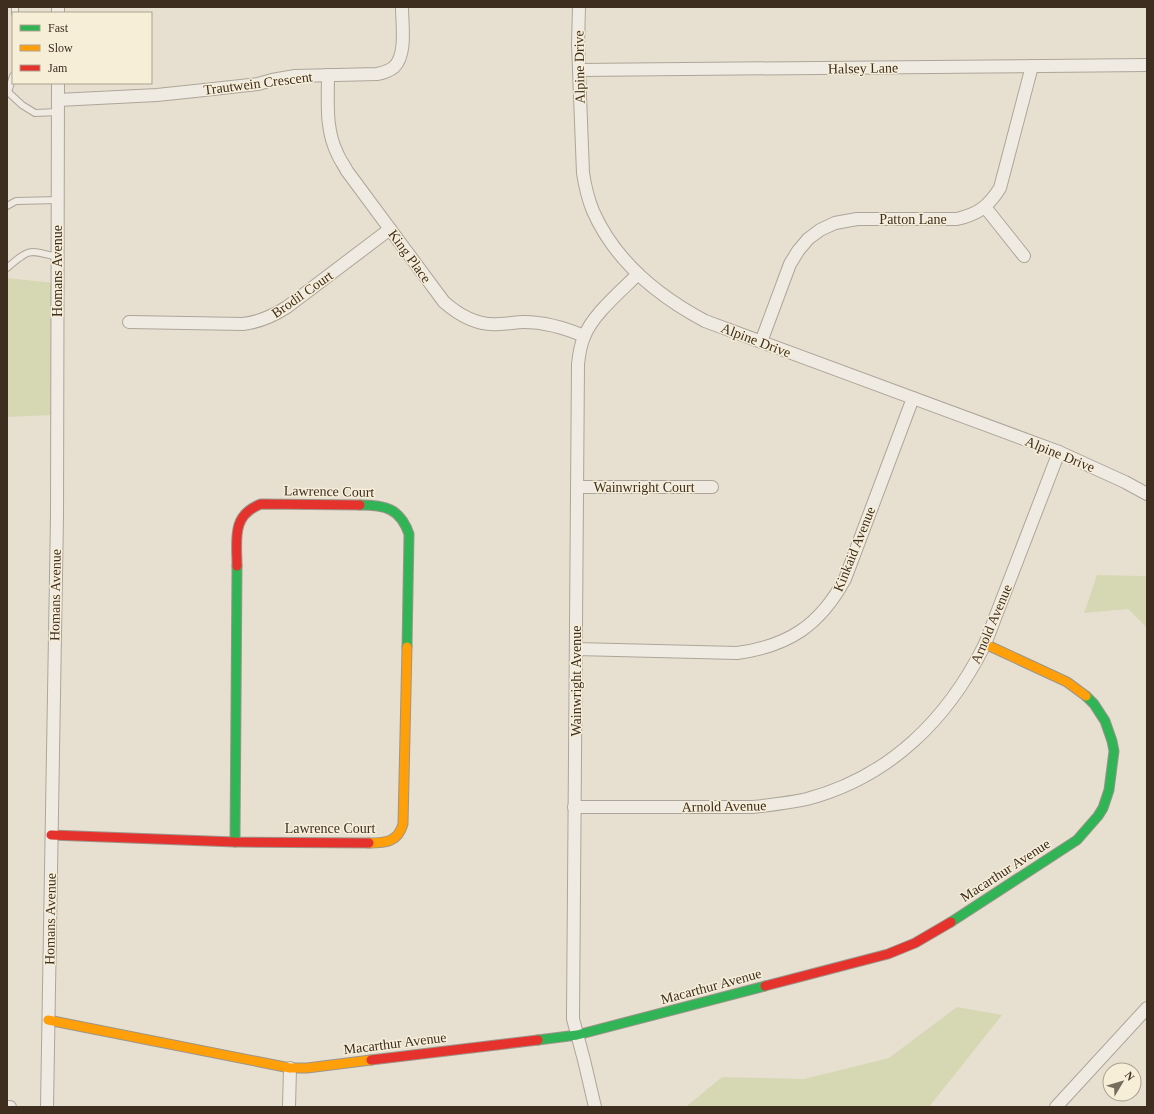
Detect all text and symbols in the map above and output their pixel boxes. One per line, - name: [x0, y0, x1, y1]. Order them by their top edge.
- legend: [12, 12, 152, 84]
- text: Fast: [48, 21, 69, 35]
- street label: Alpine Drive: [571, 30, 588, 104]
- text: Slow: [48, 41, 73, 55]
- street label: Halsey Lane: [828, 60, 898, 77]
- text: Jam: [48, 61, 68, 75]
- street label: Trautwein Crescent: [203, 69, 313, 98]
- street label: Patton Lane: [879, 212, 947, 227]
- street label: Homans Avenue: [50, 225, 65, 317]
- street label: King Place: [385, 227, 434, 286]
- street label: Brodil Court: [269, 268, 336, 321]
- street label: Alpine Drive: [719, 320, 793, 361]
- street label: Alpine Drive: [1023, 434, 1097, 475]
- street label: Wainwright Court: [593, 480, 695, 495]
- street label: Lawrence Court: [284, 483, 375, 500]
- street label: Kinkaid Avenue: [831, 504, 878, 594]
- street label: Homans Avenue: [47, 549, 64, 641]
- street label: Arnold Avenue: [968, 582, 1015, 666]
- street label: Wainwright Avenue: [569, 626, 584, 736]
- street label: Arnold Avenue: [681, 798, 767, 815]
- street label: Lawrence Court: [285, 821, 375, 836]
- street label: Macarthur Avenue: [958, 836, 1053, 905]
- street label: Homans Avenue: [42, 873, 59, 965]
- street label: Macarthur Avenue: [659, 966, 763, 1007]
- street label: Macarthur Avenue: [343, 1030, 447, 1057]
- north arrow: [1102, 1062, 1142, 1102]
- text: N: [1123, 1069, 1137, 1083]

